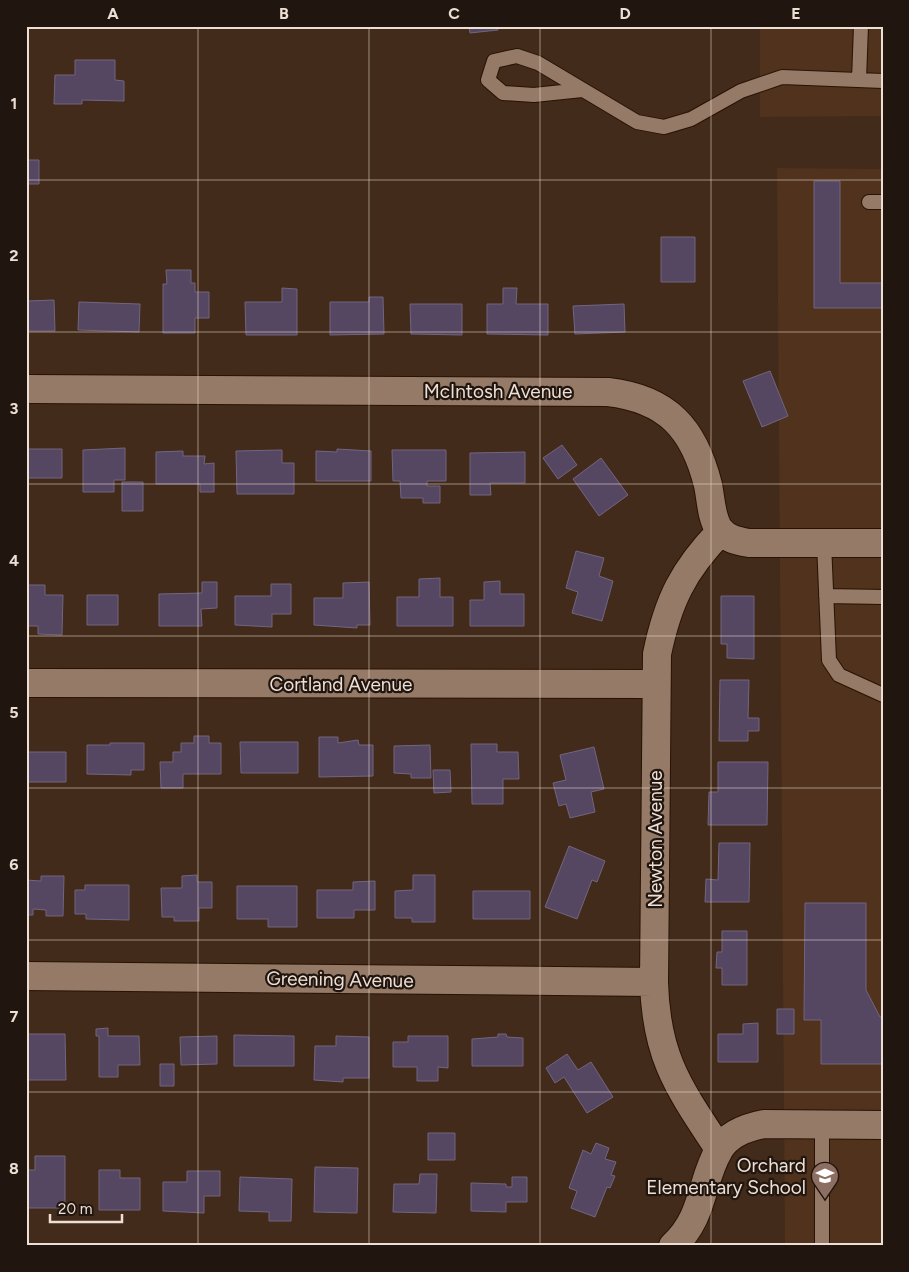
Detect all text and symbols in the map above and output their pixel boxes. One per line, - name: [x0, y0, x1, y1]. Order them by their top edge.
- text: A: [107, 4, 119, 23]
- text: B: [279, 4, 289, 23]
- text: C: [448, 4, 460, 23]
- text: D: [619, 4, 631, 23]
- text: E: [791, 4, 801, 23]
- text: 1: [11, 94, 17, 113]
- text: 2: [9, 246, 19, 265]
- street label: McIntosh Avenue: [424, 380, 572, 403]
- text: 3: [10, 399, 19, 418]
- text: 4: [9, 551, 19, 570]
- street label: Cortland Avenue: [270, 673, 412, 696]
- text: 5: [9, 703, 19, 722]
- street label: Newton Avenue: [644, 770, 667, 908]
- text: 6: [9, 855, 19, 874]
- street label: Greening Avenue: [266, 967, 414, 992]
- text: 7: [10, 1007, 19, 1026]
- place label: Orchard Elementary School: [646, 1154, 806, 1199]
- text: 8: [9, 1159, 19, 1178]
- school or university icon: Orchard Elementary School: [810, 1161, 840, 1200]
- scale bar: [50, 1192, 122, 1224]
- text: 20 m: [58, 1200, 92, 1218]

